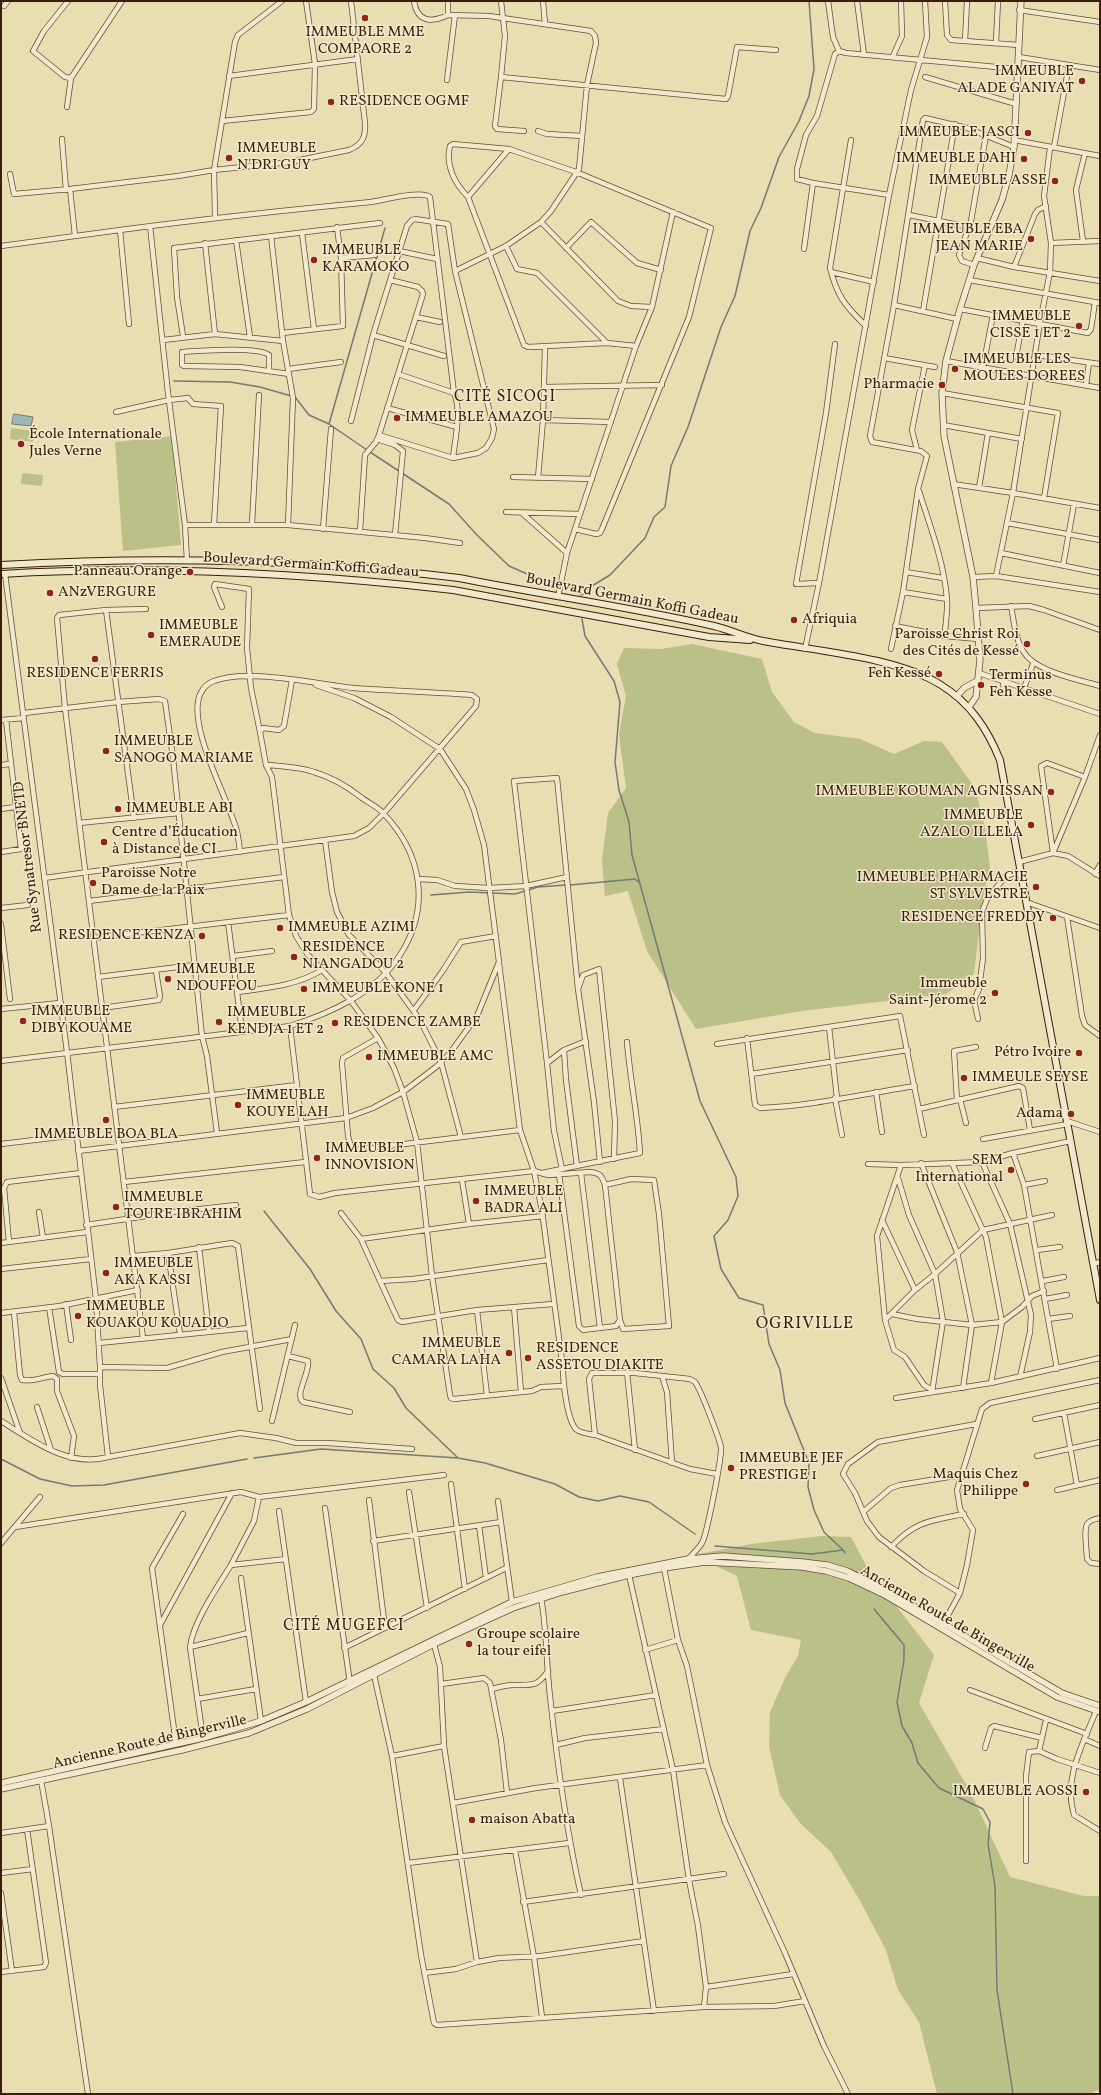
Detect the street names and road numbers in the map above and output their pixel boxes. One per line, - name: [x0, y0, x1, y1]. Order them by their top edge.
- street label: Boulevard Germain Koffi Gadeau: [202, 549, 420, 583]
- street label: Boulevard Germain Koffi Gadeau: [524, 570, 740, 630]
- street label: Rue Synatresor BNETD: [11, 780, 47, 934]
- street label: Ancienne Route de Bingerville: [857, 1563, 1037, 1677]
- street label: Ancienne Route de Bingerville: [51, 1712, 249, 1774]

